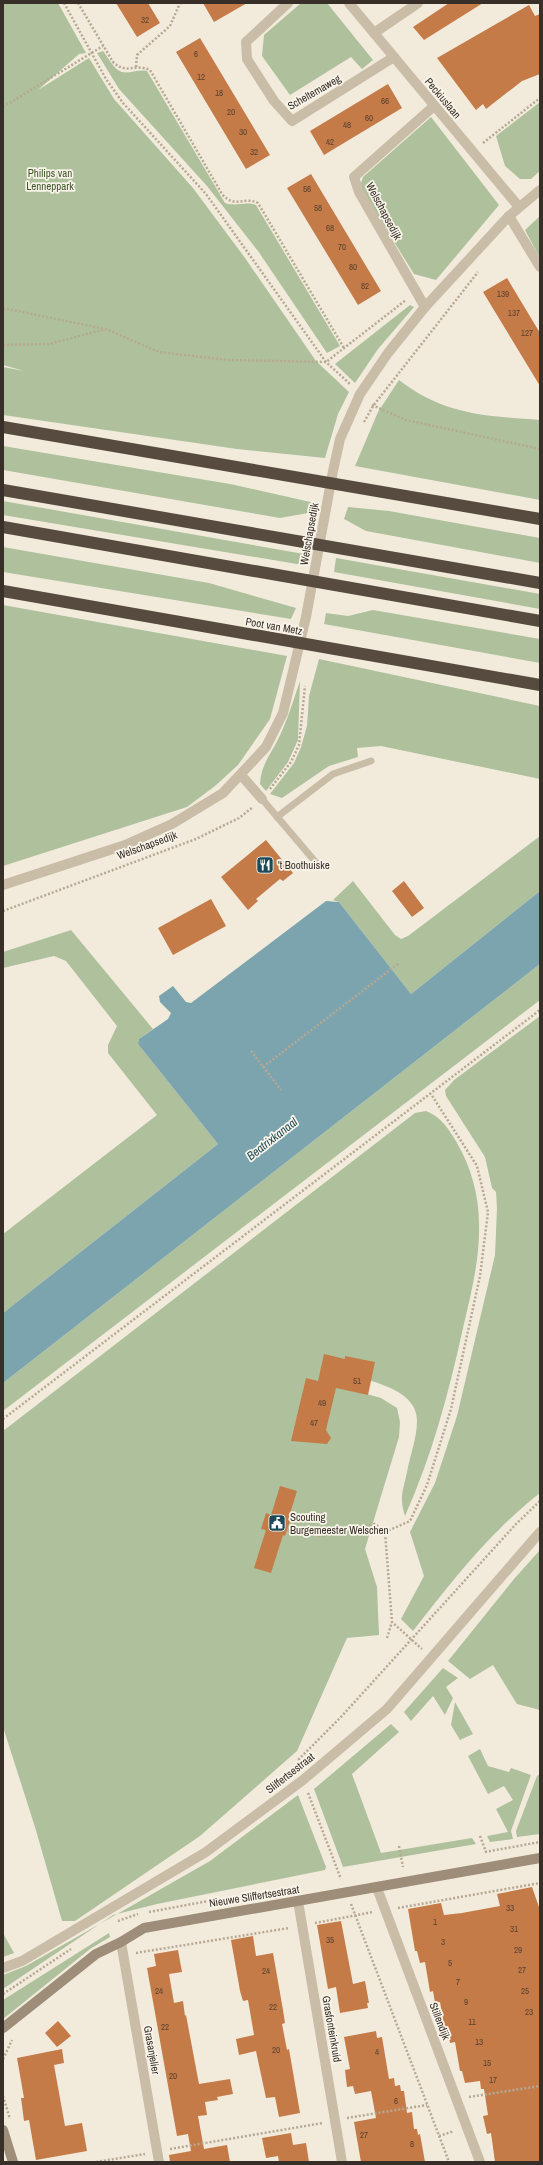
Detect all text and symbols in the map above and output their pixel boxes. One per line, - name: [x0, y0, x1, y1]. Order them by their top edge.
- house number: 32: [141, 14, 149, 26]
- house number: 6: [194, 48, 198, 60]
- house number: 12: [197, 71, 205, 83]
- street label: Scheltemaweg: [285, 71, 343, 113]
- street label: Peckiuslaan: [422, 75, 464, 121]
- house number: 18: [215, 87, 223, 99]
- house number: 66: [381, 95, 389, 107]
- house number: 20: [227, 106, 235, 118]
- house number: 60: [365, 112, 373, 124]
- house number: 48: [343, 119, 351, 131]
- house number: 30: [239, 126, 247, 138]
- house number: 42: [326, 136, 334, 148]
- house number: 32: [250, 146, 258, 158]
- park label: Philips van Lenneppark: [26, 166, 74, 193]
- street label: Welschapsedijk: [363, 180, 405, 243]
- house number: 56: [303, 183, 311, 195]
- house number: 58: [314, 202, 322, 214]
- house number: 68: [326, 222, 334, 234]
- house number: 70: [338, 241, 346, 253]
- house number: 80: [349, 261, 357, 273]
- house number: 82: [361, 280, 369, 292]
- house number: 139: [497, 288, 509, 300]
- house number: 137: [508, 307, 520, 319]
- house number: 127: [521, 327, 533, 339]
- street label: Welschapsedijk: [297, 501, 321, 566]
- street label: Poot van Metz: [244, 614, 304, 638]
- street label: Welschapsedijk: [115, 827, 179, 862]
- restaurant icon: 't Boothuiske: [255, 855, 275, 875]
- place label: 't Boothuiske: [278, 858, 330, 872]
- water label: Beatrixkanaal: [243, 1114, 301, 1164]
- house number: 51: [353, 1375, 361, 1387]
- house number: 49: [318, 1397, 326, 1409]
- house number: 47: [310, 1417, 318, 1429]
- place label: Scouting Burgemeester Welschen: [290, 1510, 389, 1537]
- public building icon: Scouting Burgemeester Welschen: [267, 1513, 287, 1533]
- street label: Sliffertsestraat: [263, 1749, 318, 1796]
- street label: Nieuwe Sliffertsestraat: [208, 1882, 301, 1910]
- house number: 33: [506, 1902, 514, 1914]
- house number: 1: [433, 1916, 437, 1928]
- house number: 31: [510, 1923, 518, 1935]
- house number: 35: [326, 1934, 334, 1946]
- house number: 3: [441, 1936, 445, 1948]
- house number: 29: [514, 1944, 522, 1956]
- house number: 5: [448, 1957, 452, 1969]
- house number: 27: [518, 1964, 526, 1976]
- house number: 24: [262, 1965, 270, 1977]
- house number: 7: [456, 1976, 460, 1988]
- house number: 24: [155, 1985, 163, 1997]
- house number: 25: [521, 1985, 529, 1997]
- street label: Grasfonteinkruid: [319, 1995, 345, 2063]
- house number: 9: [464, 1996, 468, 2008]
- street label: Stillendijk: [426, 2000, 454, 2042]
- house number: 22: [269, 2001, 277, 2013]
- house number: 23: [525, 2006, 533, 2018]
- house number: 11: [468, 2016, 476, 2028]
- house number: 22: [161, 2021, 169, 2033]
- street label: Grasanjelier: [141, 2025, 163, 2075]
- house number: 13: [475, 2036, 483, 2048]
- house number: 20: [272, 2044, 280, 2056]
- house number: 4: [375, 2046, 379, 2058]
- house number: 15: [483, 2057, 491, 2069]
- house number: 20: [169, 2070, 177, 2082]
- house number: 17: [489, 2074, 497, 2086]
- house number: 6: [394, 2095, 398, 2107]
- house number: 27: [360, 2129, 368, 2141]
- house number: 8: [410, 2138, 414, 2150]

